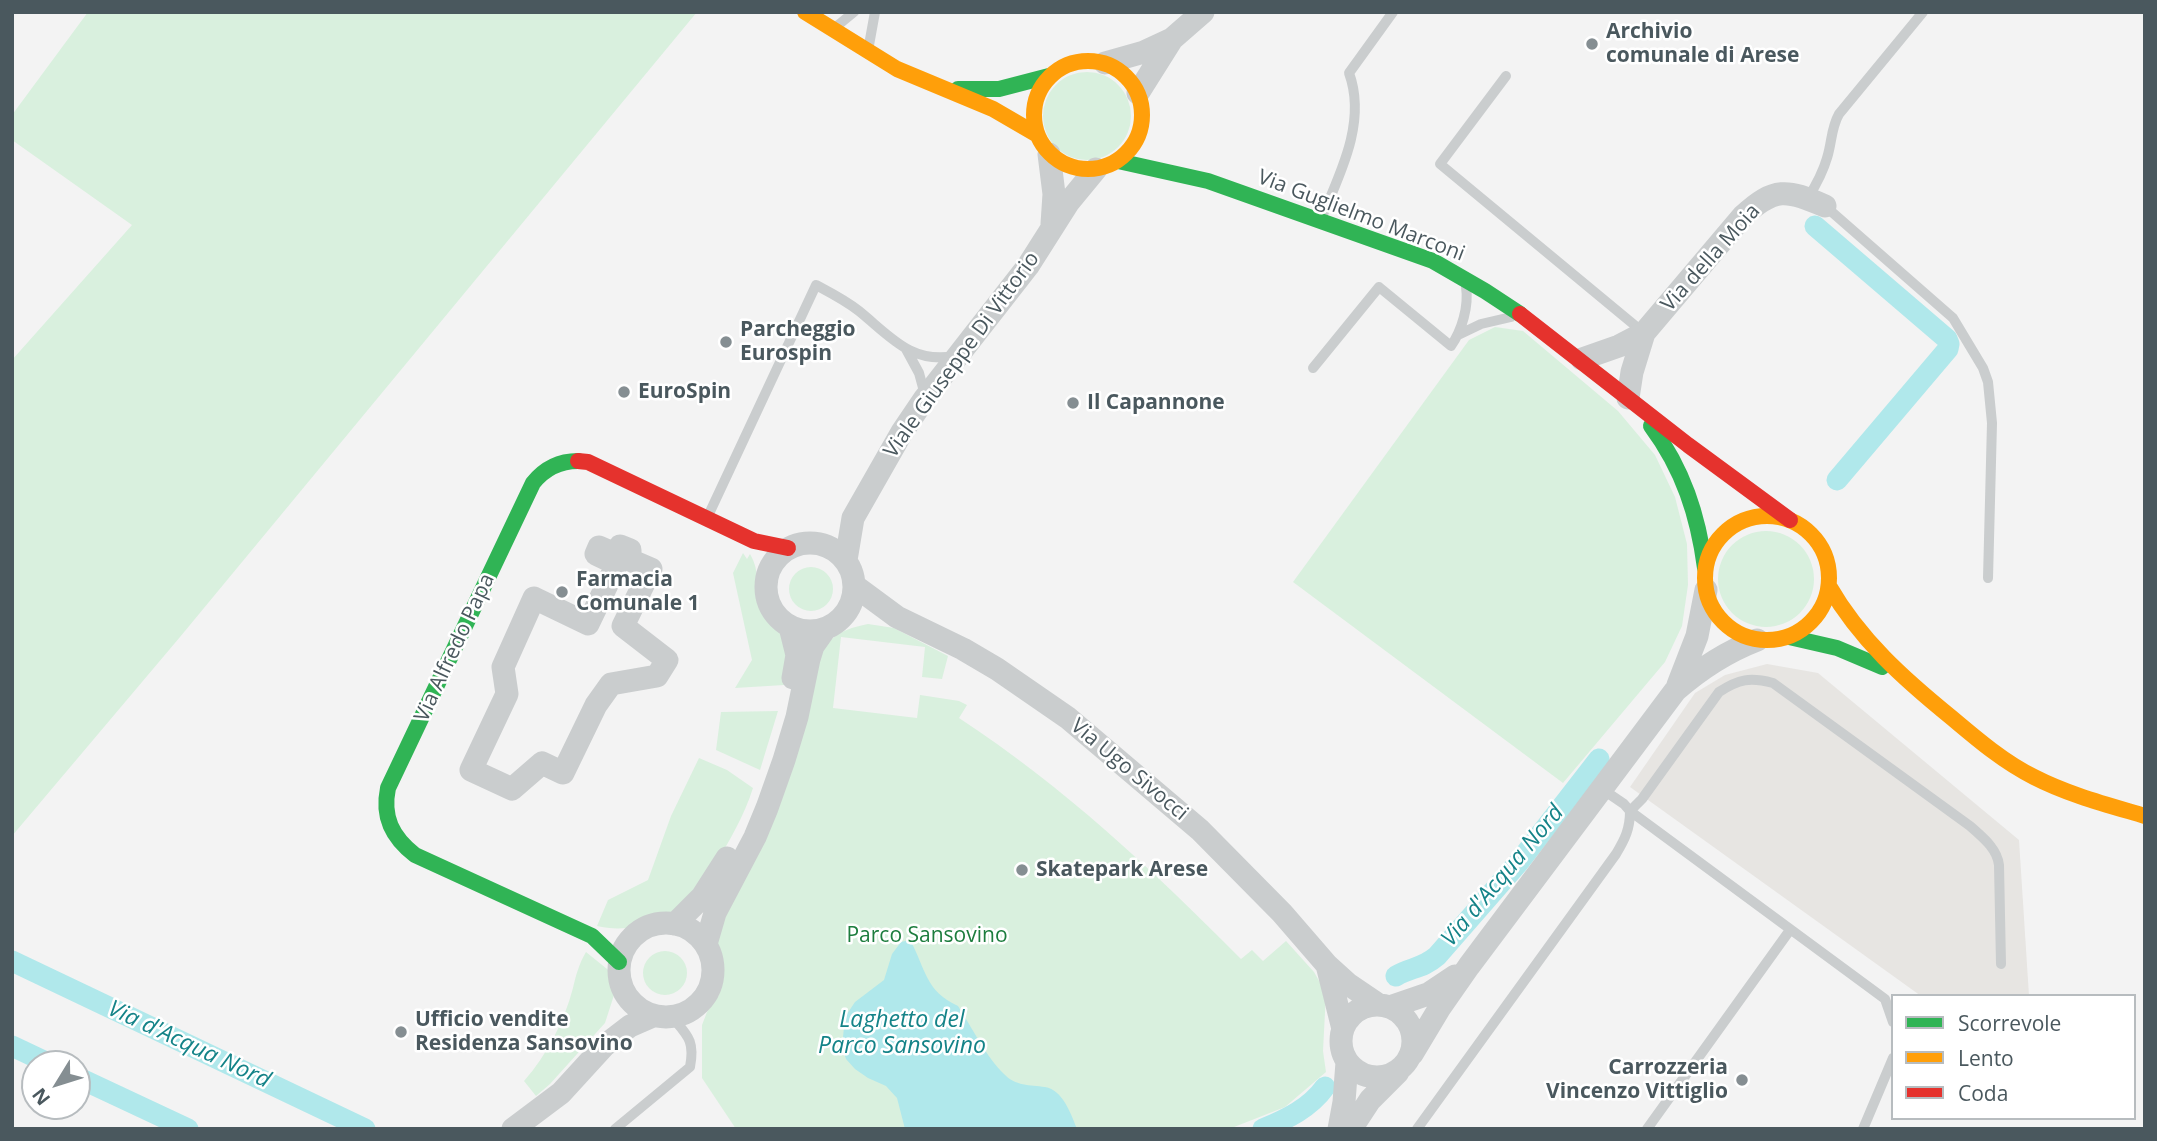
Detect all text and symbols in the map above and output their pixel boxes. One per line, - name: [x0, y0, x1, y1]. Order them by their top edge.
- place label: Archivio comunale di Arese: [1606, 19, 1799, 69]
- marker: Archivio comunale di Arese: [1584, 36, 1600, 52]
- street label: Via Guglielmo Marconi: [1254, 165, 1468, 267]
- street label: Via della Moia: [1656, 199, 1766, 317]
- street label: Viale Giuseppe Di Vittorio: [879, 247, 1045, 463]
- place label: Parcheggio Eurospin: [740, 317, 856, 367]
- marker: Parcheggio Eurospin: [718, 334, 734, 350]
- place label: EuroSpin: [638, 379, 731, 405]
- marker: EuroSpin: [616, 384, 632, 400]
- place label: Il Capannone: [1087, 390, 1225, 416]
- marker: Il Capannone: [1065, 395, 1081, 411]
- place label: Farmacia Comunale 1: [576, 567, 700, 617]
- street label: Via Alfredo Papa: [410, 570, 500, 726]
- marker: Farmacia Comunale 1: [554, 584, 570, 600]
- street label: Via Ugo Sivocci: [1065, 714, 1193, 826]
- water label: Via d'Acqua Nord: [1436, 800, 1570, 952]
- place label: Skatepark Arese: [1036, 857, 1208, 883]
- marker: Skatepark Arese: [1014, 862, 1030, 878]
- park label: Parco Sansovino: [846, 923, 1008, 949]
- legend: [1891, 994, 2136, 1120]
- water label: Via d'Acqua Nord: [103, 995, 275, 1095]
- water label: Laghetto del Parco Sansovino: [818, 1006, 986, 1060]
- place label: Ufficio vendite Residenza Sansovino: [415, 1007, 633, 1057]
- text: Scorrevole: [1958, 1009, 2061, 1037]
- marker: Ufficio vendite Residenza Sansovino: [393, 1024, 409, 1040]
- text: Lento: [1958, 1044, 2014, 1072]
- north arrow: [21, 1050, 91, 1120]
- place label: Carrozzeria Vincenzo Vittiglio: [1546, 1055, 1728, 1105]
- marker: Carrozzeria Vincenzo Vittiglio: [1734, 1072, 1750, 1088]
- text: Coda: [1958, 1079, 2008, 1107]
- text: N: [26, 1083, 56, 1111]

